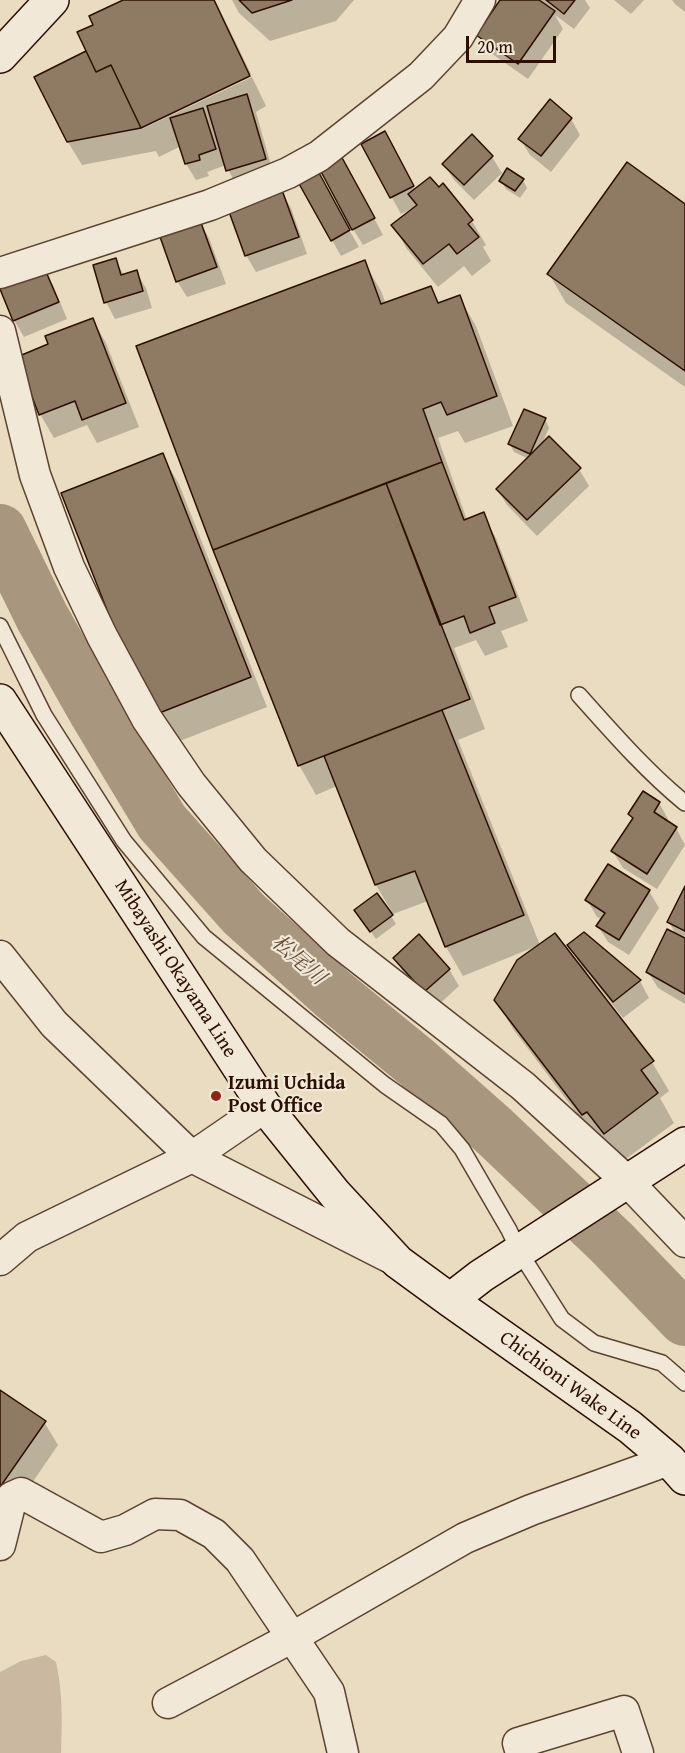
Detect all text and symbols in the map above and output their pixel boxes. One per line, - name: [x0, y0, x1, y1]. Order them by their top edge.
- scale bar: [469, 24, 559, 62]
- text: 20 m: [477, 33, 513, 60]
- street label: Mibayashi Okayama Line: [109, 876, 241, 1062]
- water label: 松尾川: [266, 931, 330, 991]
- place label: Izumi Uchida Post Office: [228, 1072, 346, 1119]
- marker: Izumi Uchida Post Office: [209, 1089, 223, 1103]
- street label: Chichioni Wake Line: [494, 1326, 646, 1446]

